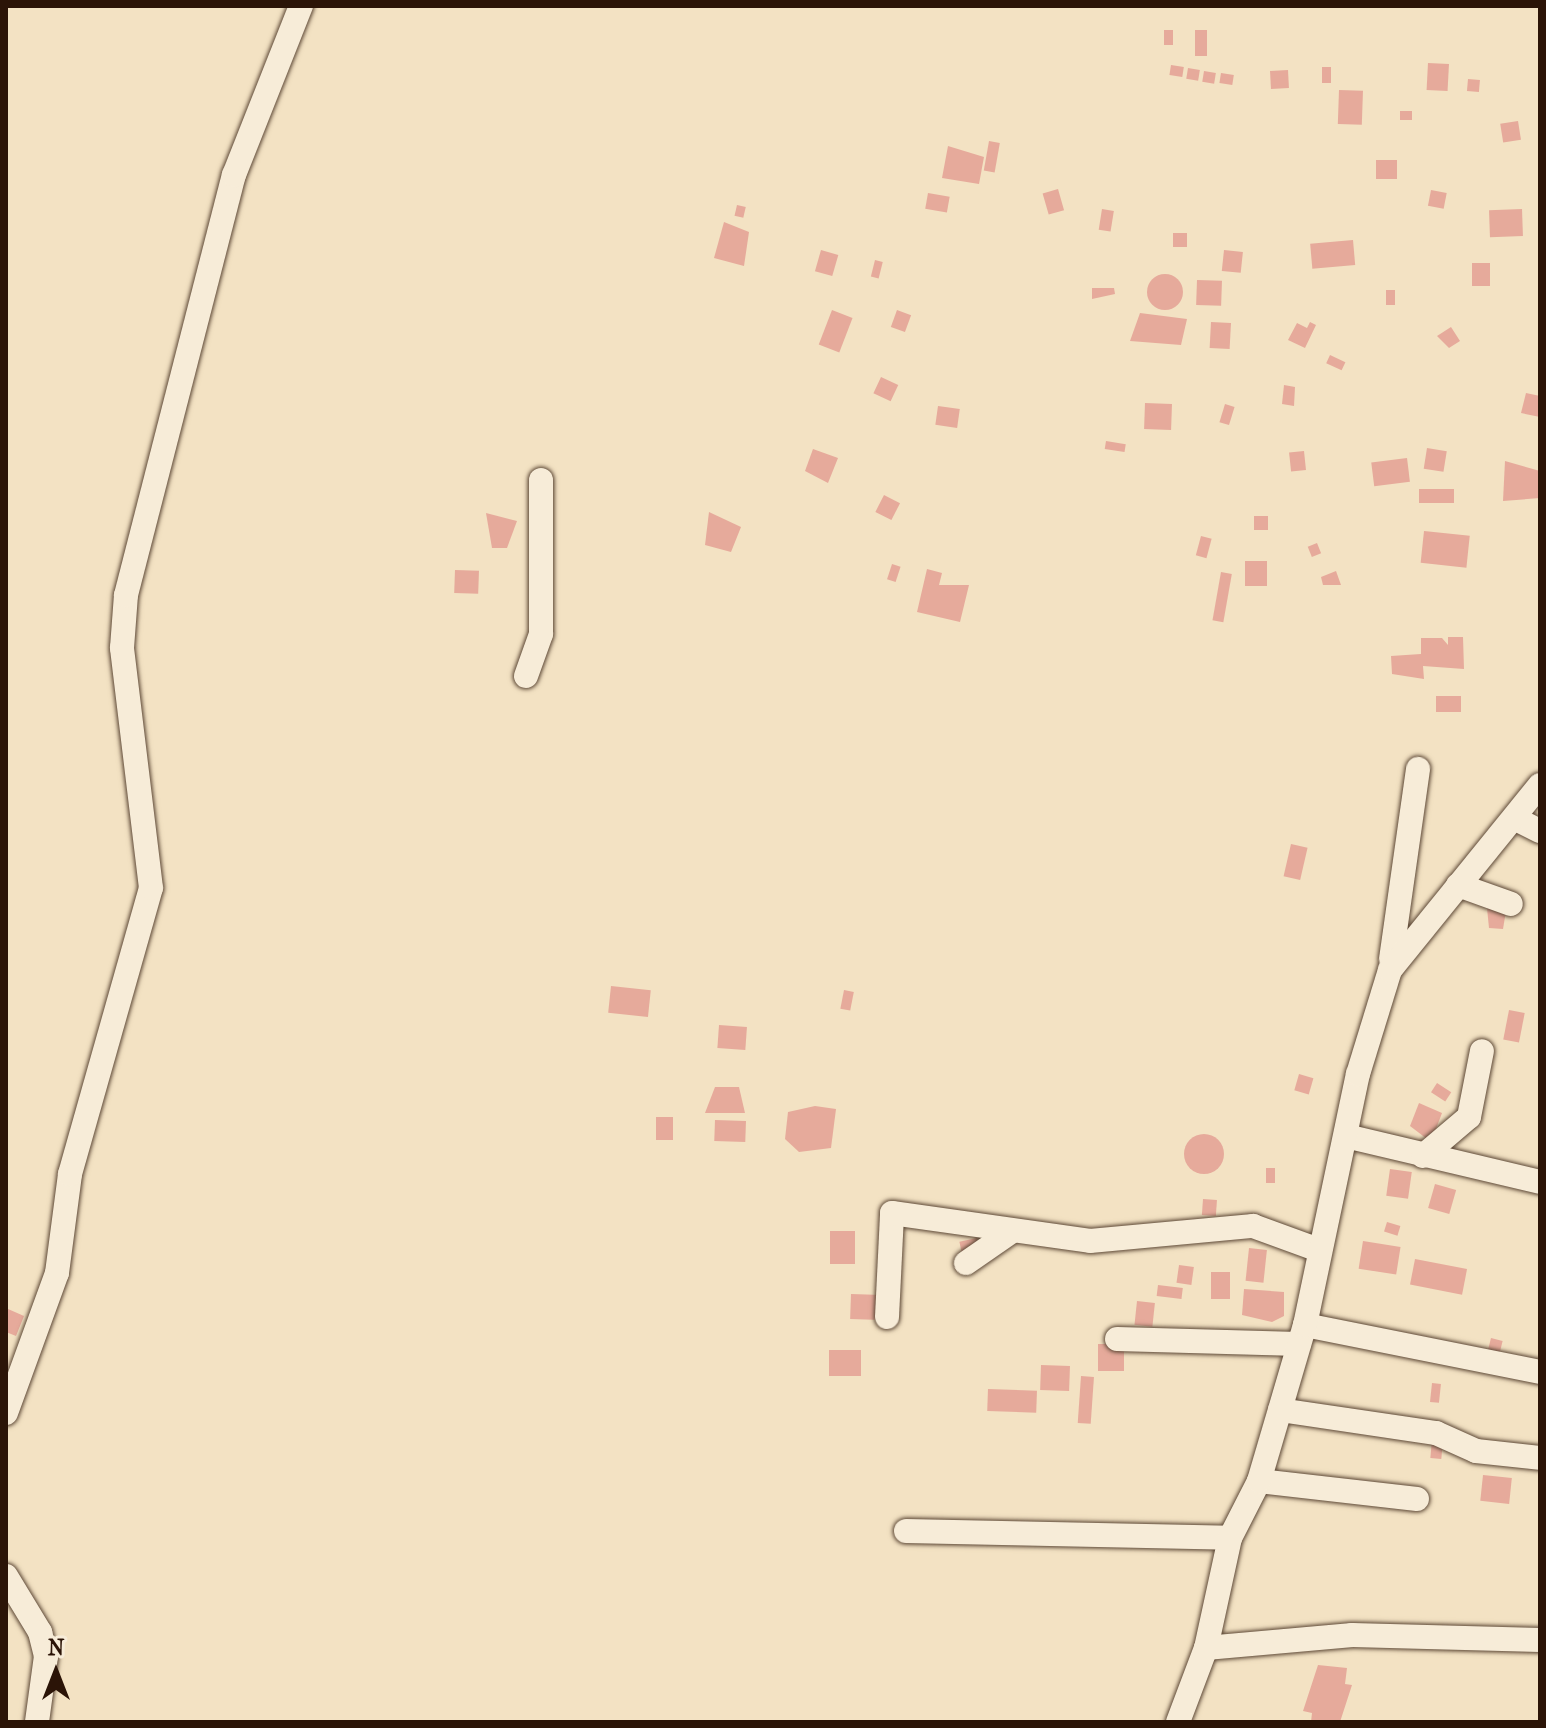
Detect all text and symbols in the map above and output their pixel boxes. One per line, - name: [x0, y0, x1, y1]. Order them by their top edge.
- north arrow: [16, 1632, 96, 1712]
- text: N: [48, 1635, 64, 1661]

